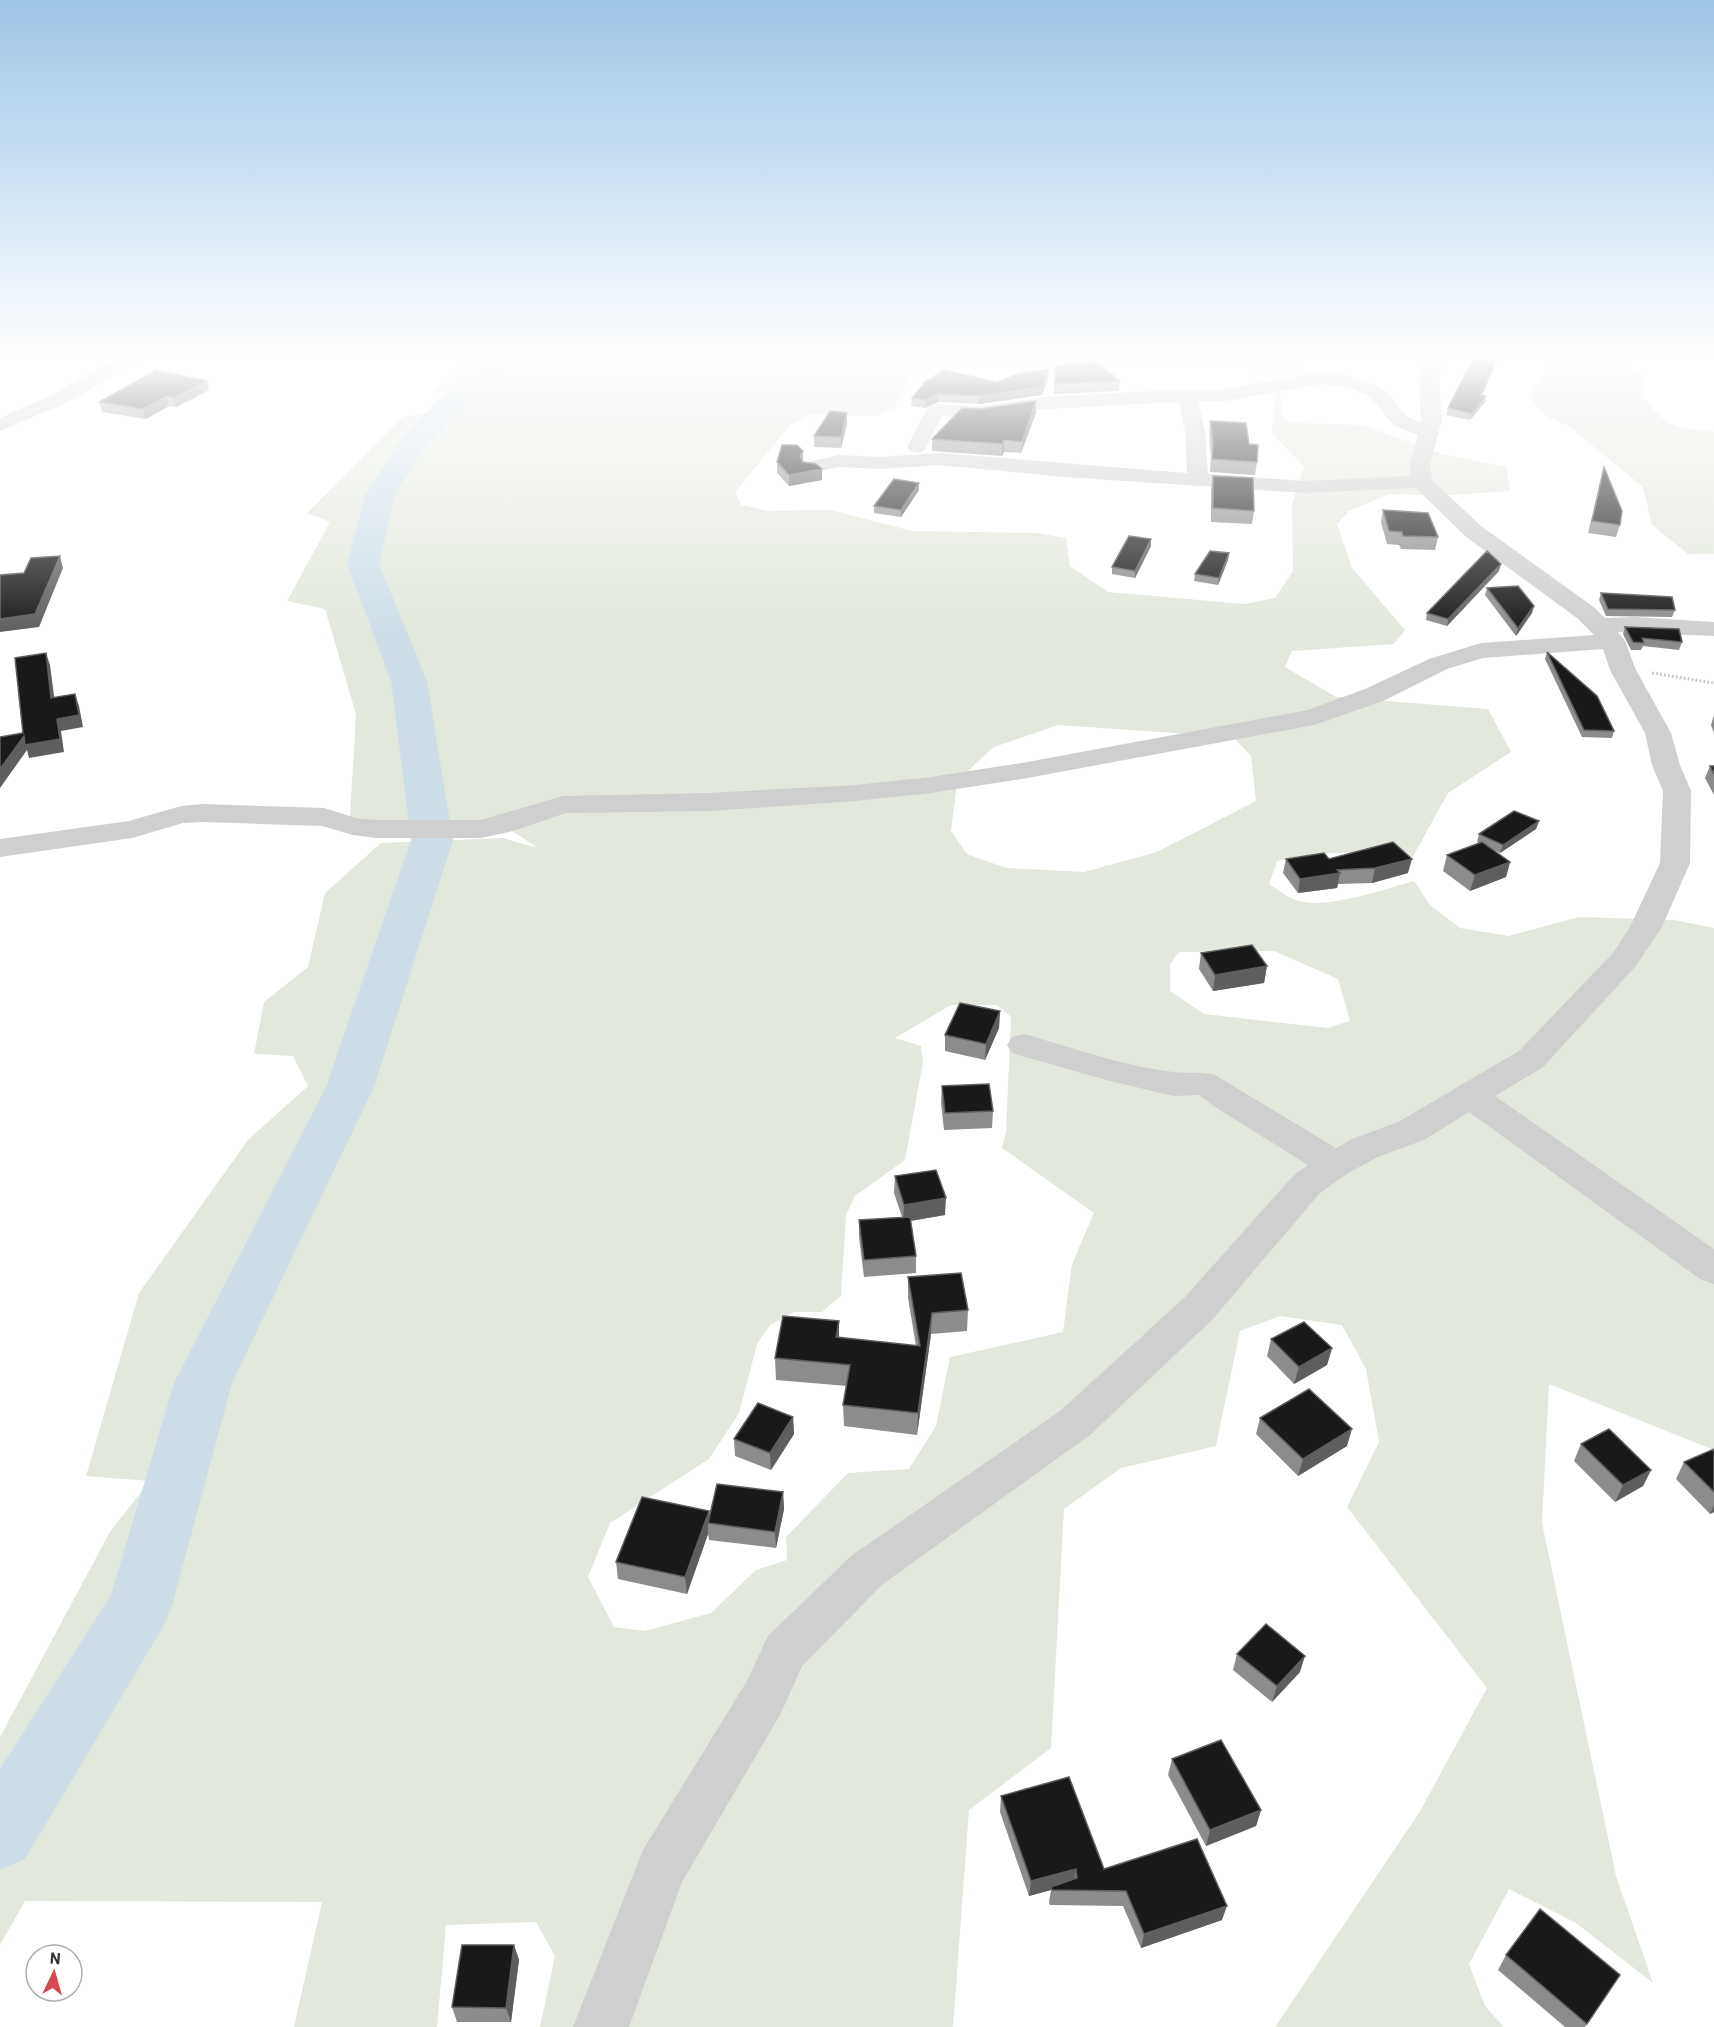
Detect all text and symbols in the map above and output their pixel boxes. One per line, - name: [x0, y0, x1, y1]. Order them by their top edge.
- north arrow: [24, 1943, 84, 2003]
- text: N: [49, 1948, 61, 1967]

